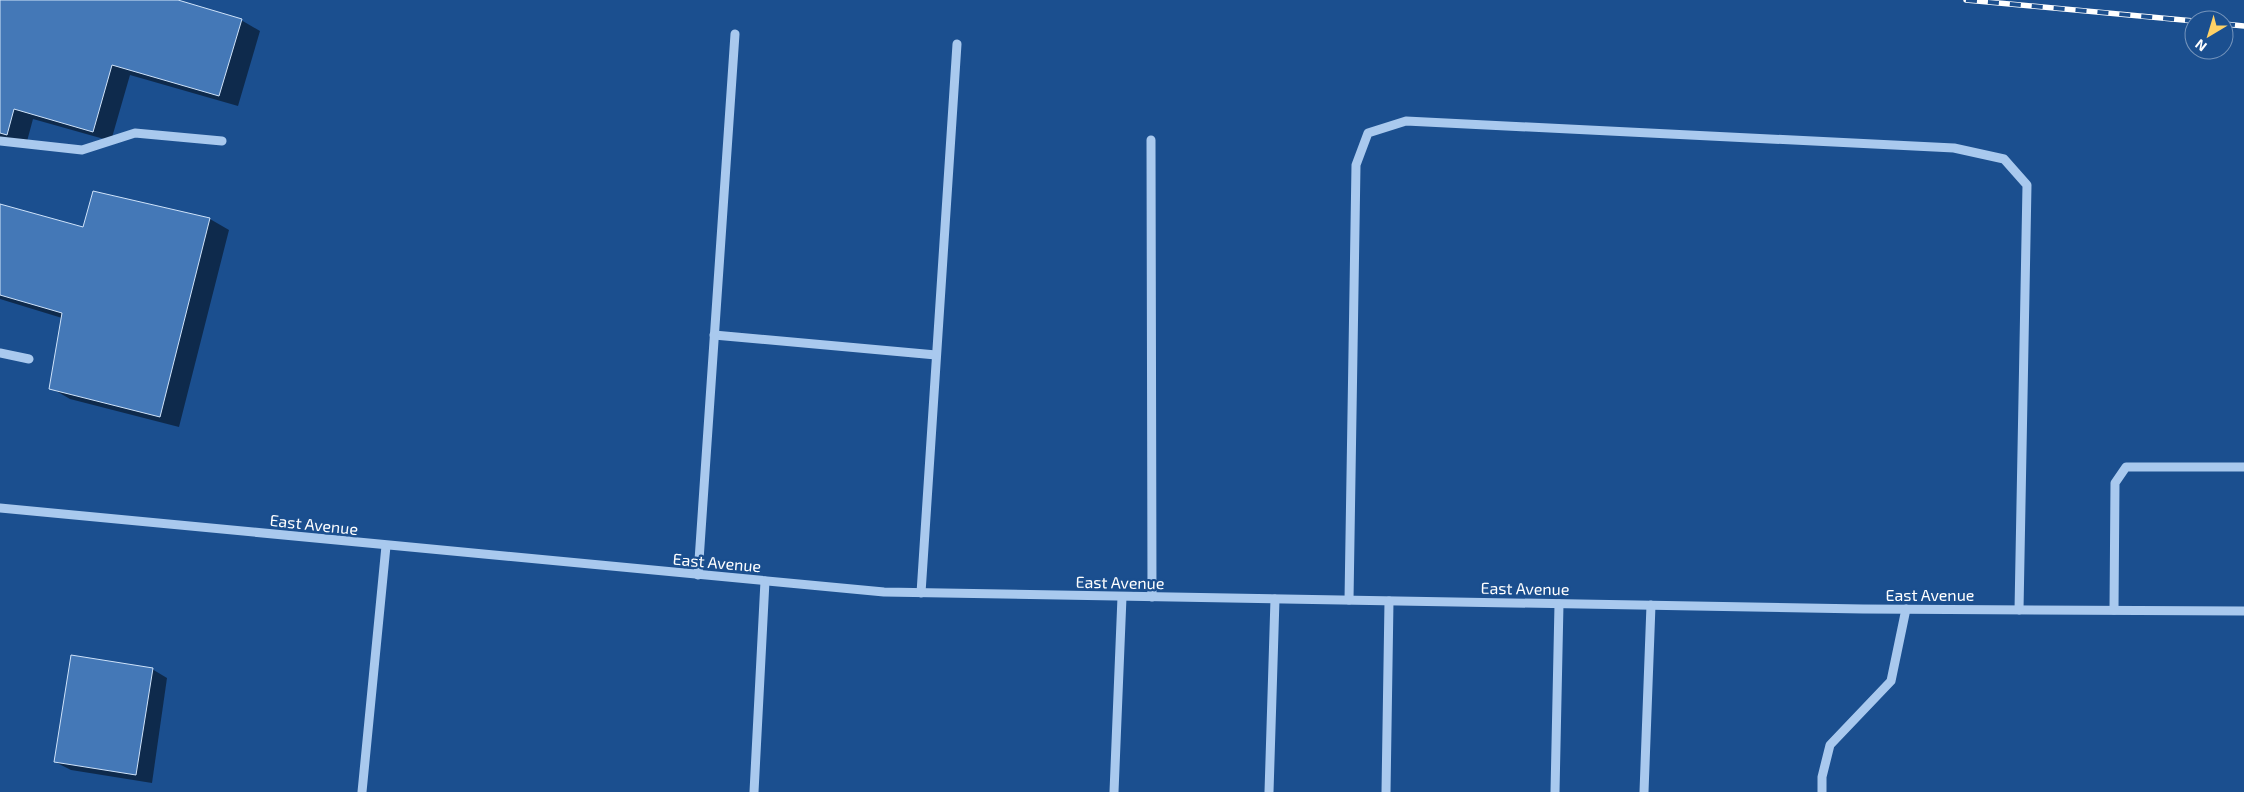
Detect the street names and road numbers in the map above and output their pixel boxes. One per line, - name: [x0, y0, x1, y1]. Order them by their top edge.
- street label: East Avenue: [269, 510, 359, 538]
- street label: East Avenue: [672, 549, 762, 575]
- street label: East Avenue: [1075, 572, 1165, 592]
- street label: East Avenue: [1480, 578, 1570, 598]
- street label: East Avenue: [1886, 585, 1974, 604]

